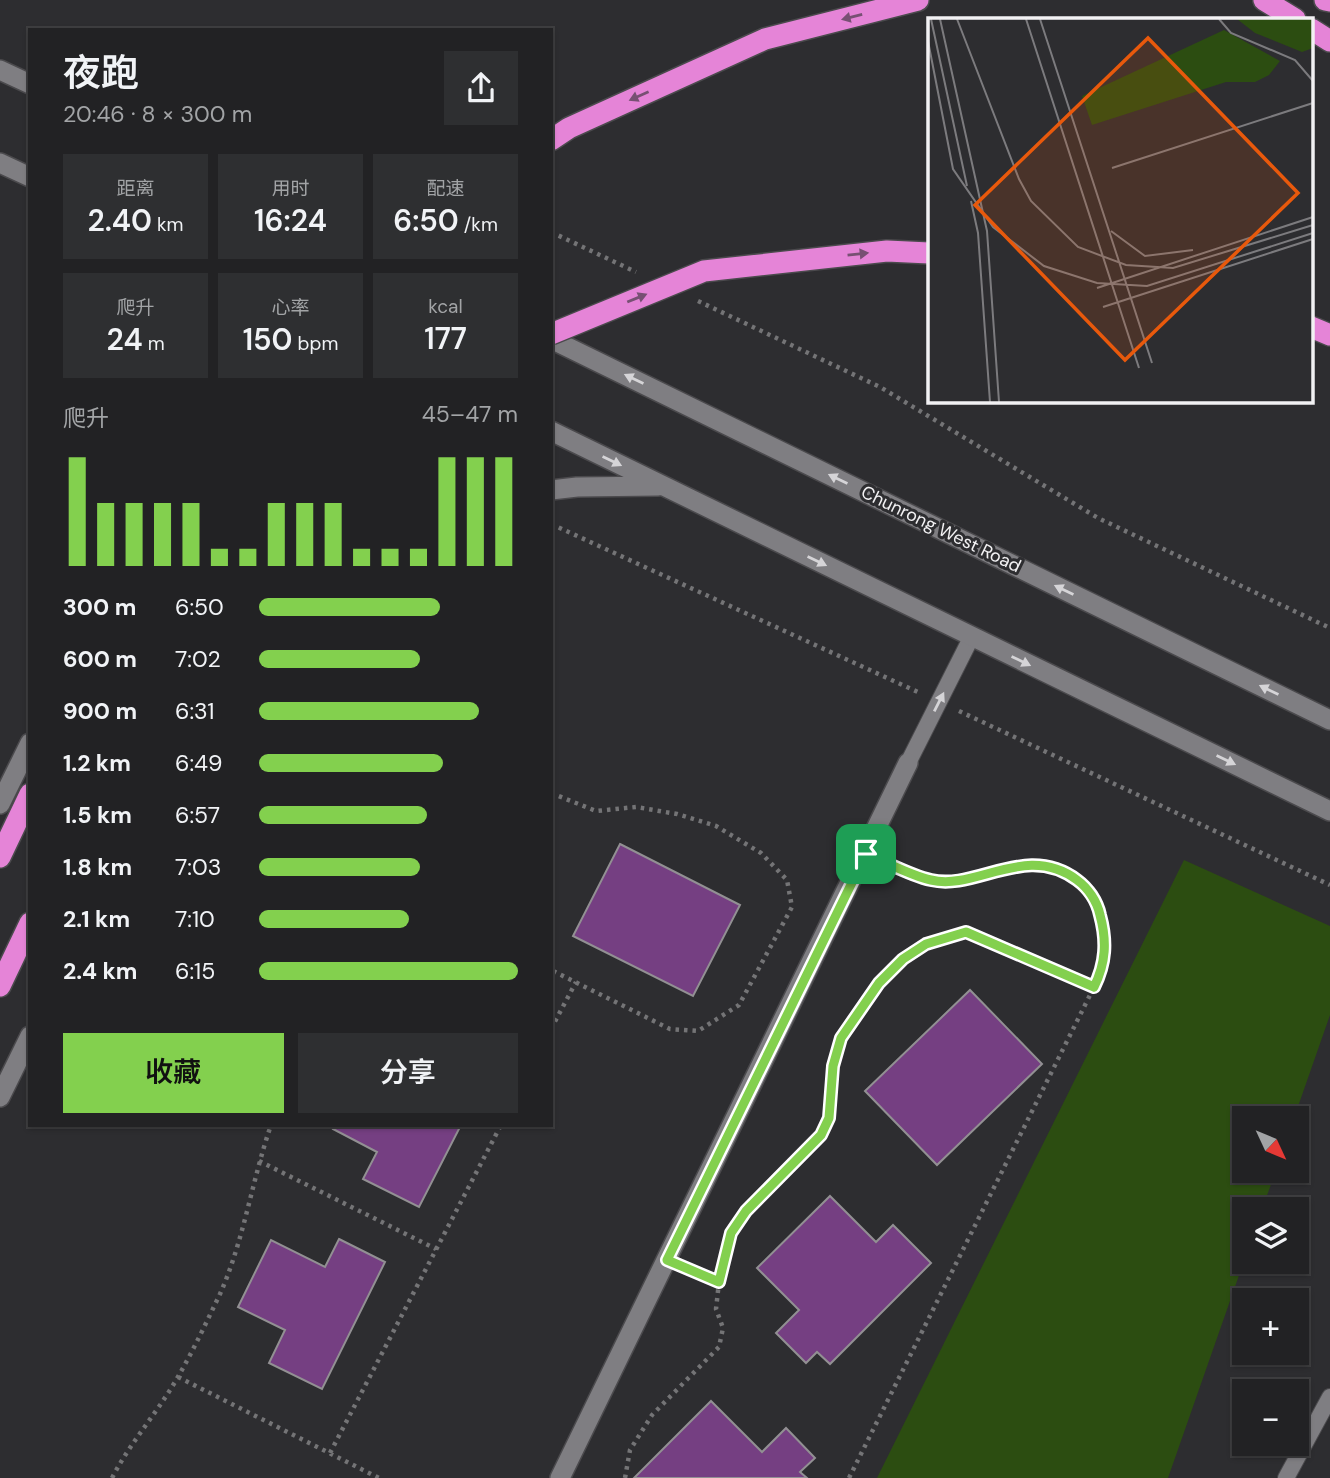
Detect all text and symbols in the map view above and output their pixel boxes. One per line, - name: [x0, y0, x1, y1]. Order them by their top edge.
- one-way arrow: [841, 12, 863, 23]
- inset map: [928, 18, 1312, 402]
- text: 夜跑: [63, 48, 139, 98]
- button: share: [444, 51, 518, 125]
- one-way arrow: [629, 91, 650, 102]
- text: 20:46 · 8 × 300 m: [63, 99, 252, 129]
- text: 距离: [116, 176, 155, 201]
- text: 用时: [271, 176, 310, 201]
- text: 配速: [426, 176, 465, 201]
- text: 2.40: [87, 201, 152, 240]
- text: 16:24: [254, 201, 327, 240]
- text: 6:50: [393, 201, 459, 240]
- text: km: [152, 212, 184, 237]
- text: /km: [459, 212, 498, 237]
- one-way arrow: [847, 248, 869, 259]
- one-way arrow: [627, 293, 648, 304]
- text: kcal: [428, 294, 463, 319]
- text: 爬升: [116, 295, 155, 320]
- text: 心率: [271, 295, 310, 320]
- text: 177: [424, 319, 467, 358]
- text: 24: [106, 320, 143, 359]
- text: 150: [243, 320, 293, 359]
- text: m: [143, 331, 165, 356]
- text: bpm: [293, 331, 338, 356]
- one-way arrow: [624, 374, 644, 385]
- text: 45–47 m: [422, 399, 518, 429]
- text: 爬升: [63, 403, 109, 433]
- one-way arrow: [602, 456, 622, 467]
- one-way arrow: [828, 474, 848, 485]
- street label: Chunrong West Road: [857, 480, 1025, 578]
- one-way arrow: [807, 555, 827, 567]
- one-way arrow: [1054, 584, 1074, 596]
- text: 300 m: [63, 592, 136, 622]
- text: 6:50: [175, 592, 224, 622]
- text: 600 m: [63, 644, 137, 674]
- text: 7:02: [175, 644, 221, 674]
- one-way arrow: [1011, 655, 1031, 666]
- one-way arrow: [1259, 684, 1279, 696]
- one-way arrow: [934, 692, 945, 712]
- text: 900 m: [63, 696, 137, 726]
- text: 6:31: [175, 696, 214, 726]
- text: 1.2 km: [63, 748, 131, 778]
- text: 6:49: [175, 748, 223, 778]
- one-way arrow: [1216, 755, 1236, 766]
- text: 1.5 km: [63, 800, 132, 830]
- text: 6:57: [175, 800, 220, 830]
- pin: [836, 824, 896, 884]
- icon: arrive: [847, 835, 885, 873]
- text: 1.8 km: [63, 852, 132, 882]
- text: 7:03: [175, 852, 221, 882]
- text: 2.1 km: [63, 904, 130, 934]
- text: 7:10: [175, 904, 215, 934]
- text: 2.4 km: [63, 956, 137, 986]
- text: 6:15: [175, 956, 215, 986]
- button: 收藏: [63, 1033, 284, 1113]
- button: 分享: [298, 1033, 518, 1113]
- north arrow: [1232, 1106, 1309, 1183]
- map controls: [1232, 1106, 1309, 1456]
- button: layers: [1232, 1197, 1309, 1274]
- button: +: [1232, 1288, 1309, 1365]
- button: −: [1232, 1379, 1309, 1456]

